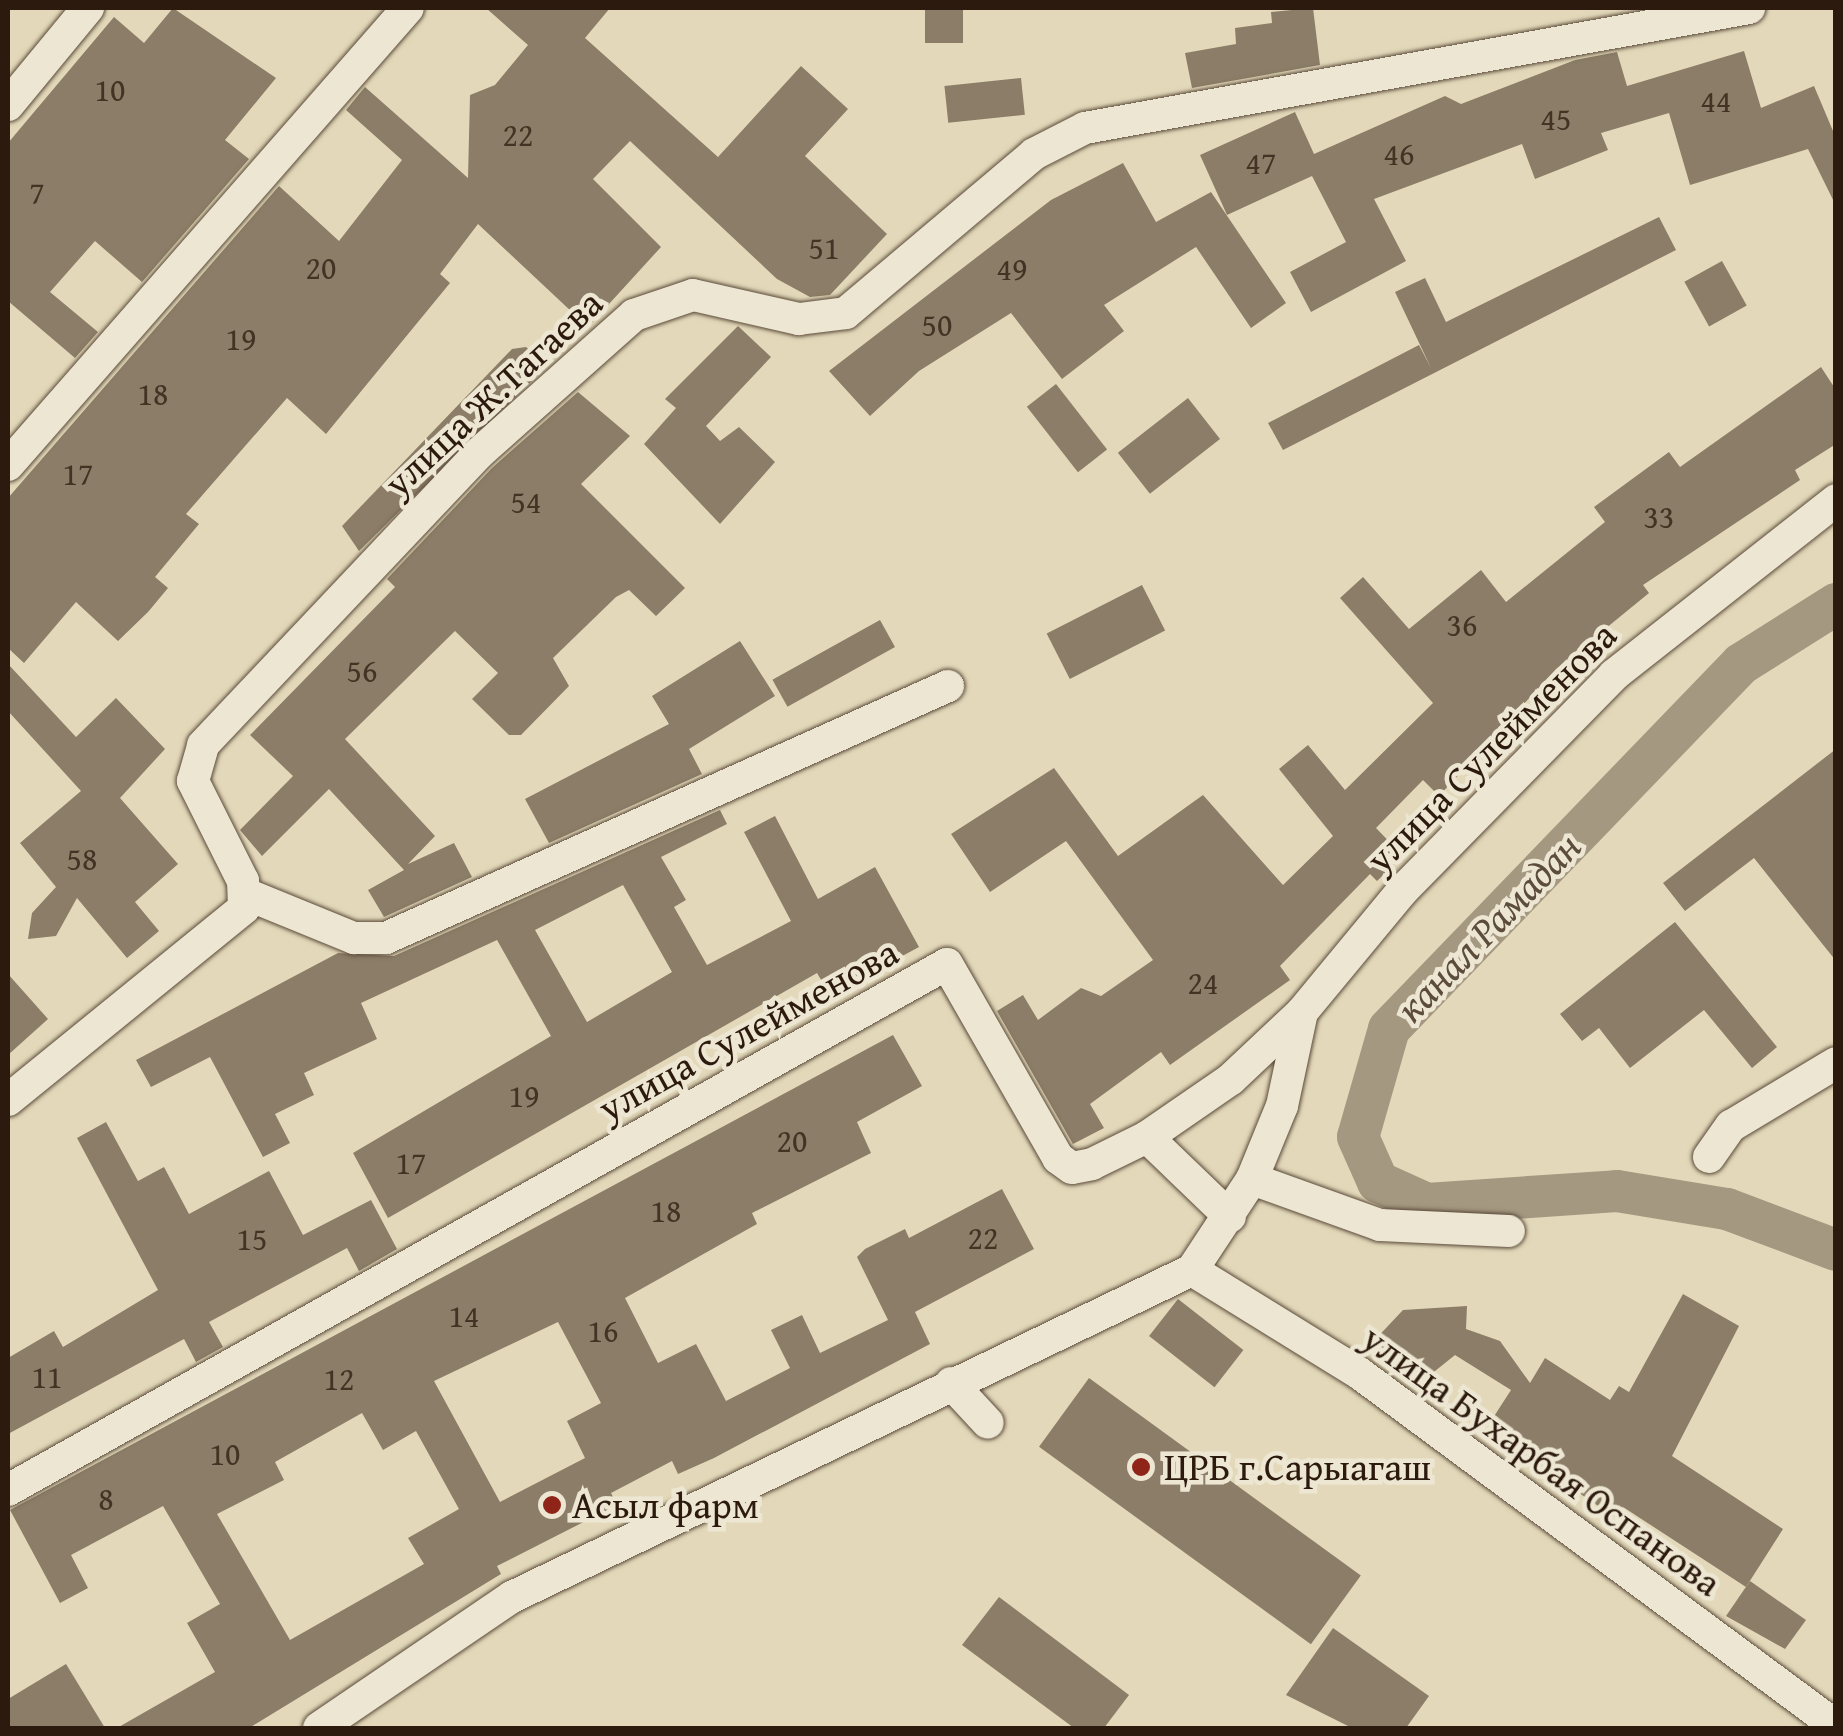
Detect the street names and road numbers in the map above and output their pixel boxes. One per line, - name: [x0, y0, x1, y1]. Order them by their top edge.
- street label: улица Ж.Тагаева: [374, 280, 612, 506]
- street label: улица Сулейменова: [1356, 612, 1626, 882]
- street label: улица Сулейменова: [590, 929, 906, 1131]
- street label: улица Бухарбая Оспанова: [1354, 1314, 1730, 1606]

